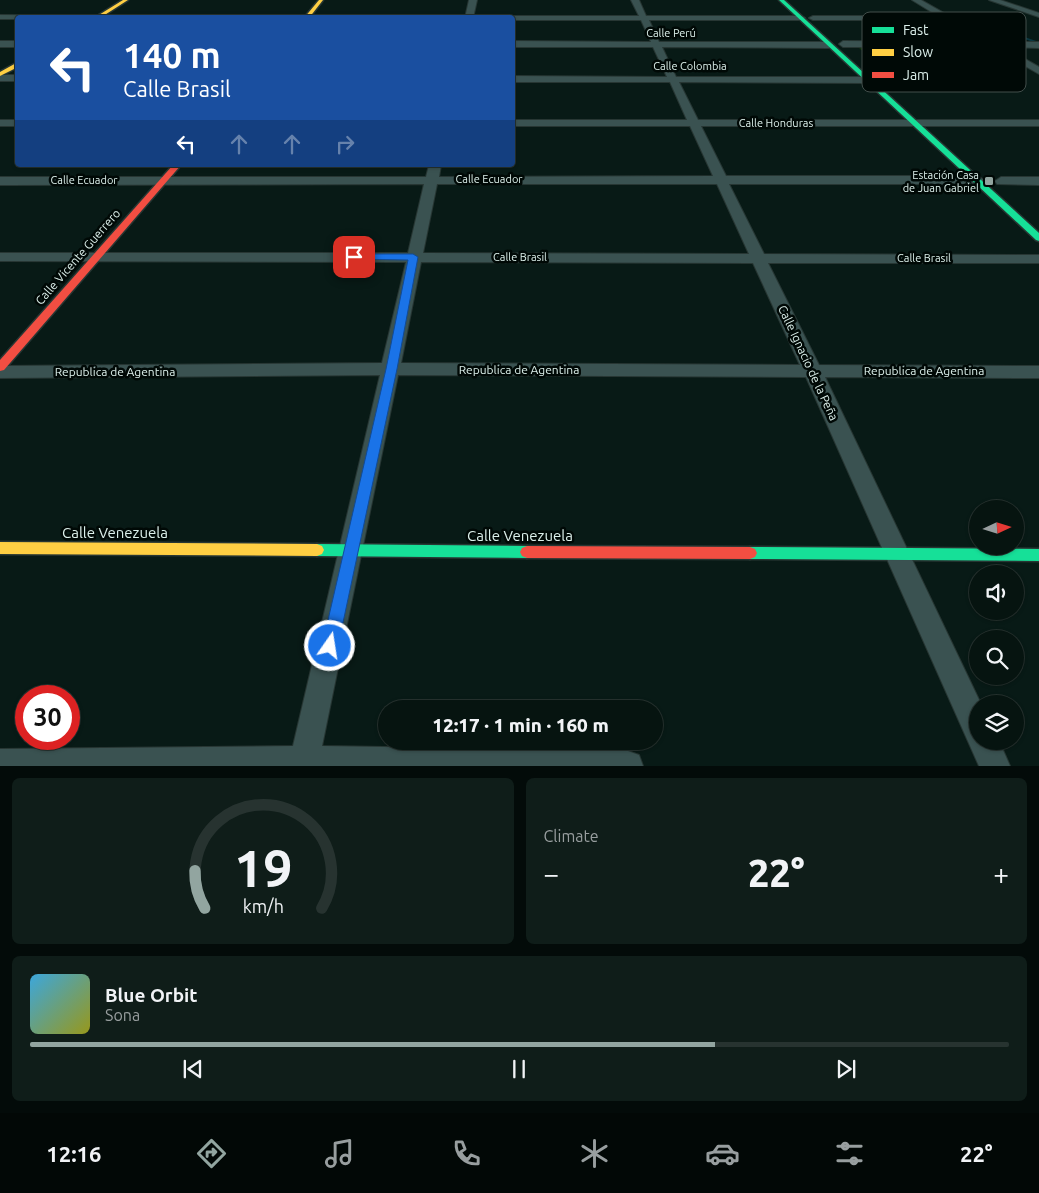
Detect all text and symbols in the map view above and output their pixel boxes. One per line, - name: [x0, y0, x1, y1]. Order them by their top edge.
- legend: [862, 12, 1026, 92]
- text: Fast: [903, 22, 929, 38]
- street label: Calle Perú: [646, 27, 696, 39]
- icon: left: [40, 35, 105, 100]
- text: 140 m: [123, 35, 221, 75]
- text: Slow: [903, 44, 933, 60]
- street label: Calle Colombia: [653, 60, 727, 72]
- text: Jam: [903, 67, 929, 83]
- text: Calle Brasil: [123, 76, 231, 101]
- street label: Calle Honduras: [739, 117, 813, 129]
- icon: left: [172, 130, 200, 158]
- icon: ahead: [225, 130, 253, 158]
- icon: ahead: [278, 130, 306, 158]
- icon: right: [331, 130, 359, 158]
- place label: Estación Casa de Juan Gabriel: [903, 169, 979, 194]
- street label: Calle Ecuador: [455, 173, 523, 185]
- street label: Calle Ecuador: [50, 174, 118, 186]
- marker: Estación Casa de Juan Gabriel: [983, 175, 995, 187]
- street label: Calle Vicente Guerrero: [33, 206, 123, 307]
- pin: [333, 236, 375, 278]
- icon: arrive: [340, 243, 368, 271]
- street label: Calle Brasil: [493, 251, 547, 263]
- street label: Calle Brasil: [897, 252, 951, 264]
- street label: Calle Ignacio de la Peña: [776, 303, 841, 422]
- street label: Republica de Agentina: [459, 363, 579, 376]
- street label: Republica de Agentina: [864, 364, 984, 377]
- street label: Republica de Agentina: [55, 365, 175, 378]
- north arrow: [969, 500, 1024, 555]
- map controls: [969, 500, 1024, 750]
- street label: Calle Venezuela: [62, 524, 168, 541]
- street label: Calle Venezuela: [467, 527, 573, 544]
- button: sound: [969, 565, 1024, 620]
- position arrow: [303, 619, 355, 671]
- button: search: [969, 630, 1024, 685]
- speed limit sign: 30: [15, 685, 80, 750]
- button: layers: [969, 695, 1024, 750]
- text: 12:17 · 1 min · 160 m: [432, 714, 609, 736]
- text: Climate: [544, 827, 599, 845]
- text: 19: [233, 839, 292, 897]
- text: 22°: [748, 852, 805, 894]
- text: −: [544, 858, 559, 889]
- text: +: [993, 858, 1009, 889]
- text: km/h: [242, 896, 283, 916]
- text: Blue Orbit: [105, 984, 198, 1006]
- text: Sona: [105, 1006, 140, 1024]
- icon: previous: [179, 1055, 207, 1083]
- icon: pause: [505, 1055, 533, 1083]
- icon: next: [832, 1055, 860, 1083]
- icon: directions: [194, 1136, 229, 1171]
- icon: music: [322, 1136, 357, 1171]
- icon: phone: [449, 1136, 484, 1171]
- icon: climate: [577, 1136, 612, 1171]
- icon: car: [705, 1136, 740, 1171]
- icon: filters: [832, 1136, 867, 1171]
- text: 12:16: [46, 1141, 101, 1166]
- text: 22°: [960, 1141, 993, 1166]

